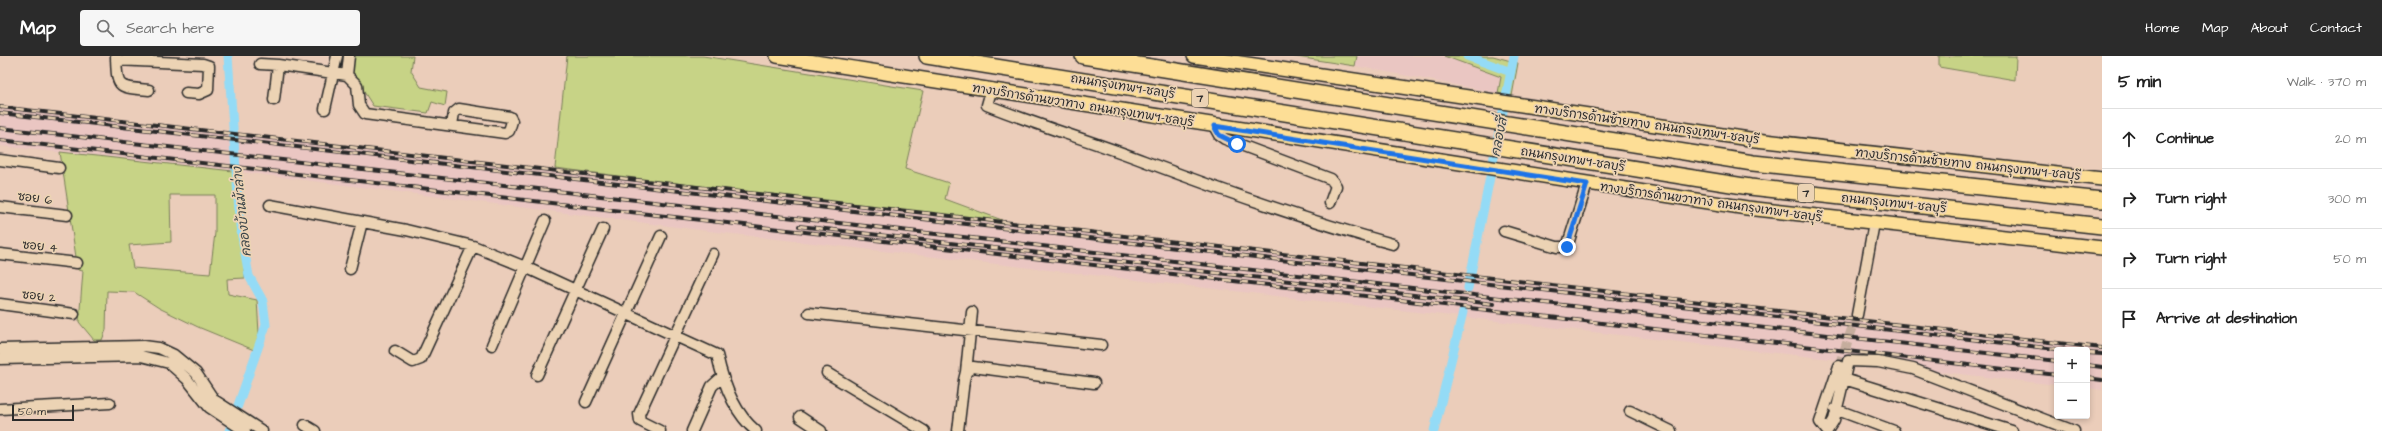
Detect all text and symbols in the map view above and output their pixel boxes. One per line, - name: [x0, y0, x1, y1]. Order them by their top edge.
- search box: [80, 10, 360, 46]
- text: Map: [20, 15, 56, 42]
- icon: search: [94, 17, 116, 39]
- text: Search here: [126, 18, 215, 39]
- text: Home: [2145, 18, 2180, 38]
- text: Map: [2202, 18, 2228, 38]
- text: About: [2250, 18, 2288, 38]
- text: Contact: [2310, 18, 2362, 38]
- street label: ถนนกรุงเทพฯ-ชลบุรี: [1069, 70, 1177, 103]
- text: 5 min: [2118, 70, 2161, 94]
- text: Walk · 370 m: [2287, 73, 2366, 91]
- street label: ทางบริการด้านขวาทาง ถนนกรุงเทพฯ-ชลบุรี: [971, 80, 1195, 131]
- road number: 7: [1192, 89, 1208, 107]
- street label: ทางบริการด้านซ้ายทาง ถนนกรุงเทพฯ-ชลบุรี: [1533, 100, 1761, 149]
- water label: คลองสี่: [1482, 111, 1512, 158]
- icon: ahead: [2118, 128, 2140, 150]
- text: Continue: [2156, 128, 2214, 149]
- text: 20 m: [2335, 130, 2366, 148]
- route start: [1228, 135, 1246, 153]
- street label: ถนนกรุงเทพฯ-ชลบุรี: [1519, 143, 1627, 176]
- street label: ทางบริการด้านซ้ายทาง ถนนกรุงเทพฯ-ชลบุรี: [1854, 144, 2082, 185]
- water label: คลองบ้านม้าล่าง: [228, 165, 256, 258]
- street label: ทางบริการด้านขวาทาง ถนนกรุงเทพฯ-ชลบุรี: [1599, 178, 1823, 227]
- road number: 7: [1798, 184, 1814, 202]
- street label: ซอย 6: [17, 188, 54, 209]
- icon: right: [2118, 188, 2140, 210]
- text: Turn right: [2156, 188, 2227, 209]
- street label: ถนนกรุงเทพฯ-ชลบุรี: [1841, 190, 1948, 217]
- text: 300 m: [2328, 190, 2366, 208]
- street label: ซอย 4: [21, 236, 58, 257]
- route end: [1558, 238, 1576, 256]
- icon: right: [2118, 248, 2140, 270]
- text: Turn right: [2156, 248, 2227, 269]
- text: 50 m: [2333, 250, 2366, 268]
- street label: ซอย 2: [21, 286, 57, 307]
- icon: arrive: [2118, 308, 2140, 330]
- text: Arrive at destination: [2156, 308, 2297, 329]
- map controls: [2054, 347, 2090, 419]
- button: +: [2054, 347, 2090, 383]
- button: −: [2054, 383, 2090, 419]
- scale bar: [12, 403, 74, 422]
- text: 50 m: [18, 404, 46, 419]

